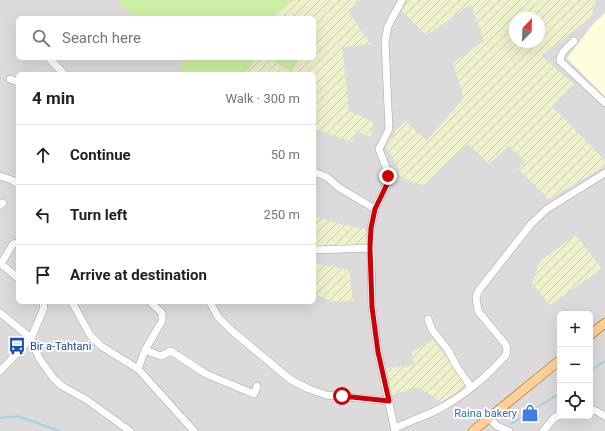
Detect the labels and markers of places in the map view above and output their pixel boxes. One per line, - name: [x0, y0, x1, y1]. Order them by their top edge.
- bus stop icon: Bir a-Tahtani: [7, 336, 27, 356]
- place label: Bir a-Tahtani: [30, 340, 91, 353]
- shop icon: Raina bakery: [520, 403, 540, 423]
- place label: Raina bakery: [454, 407, 518, 420]

